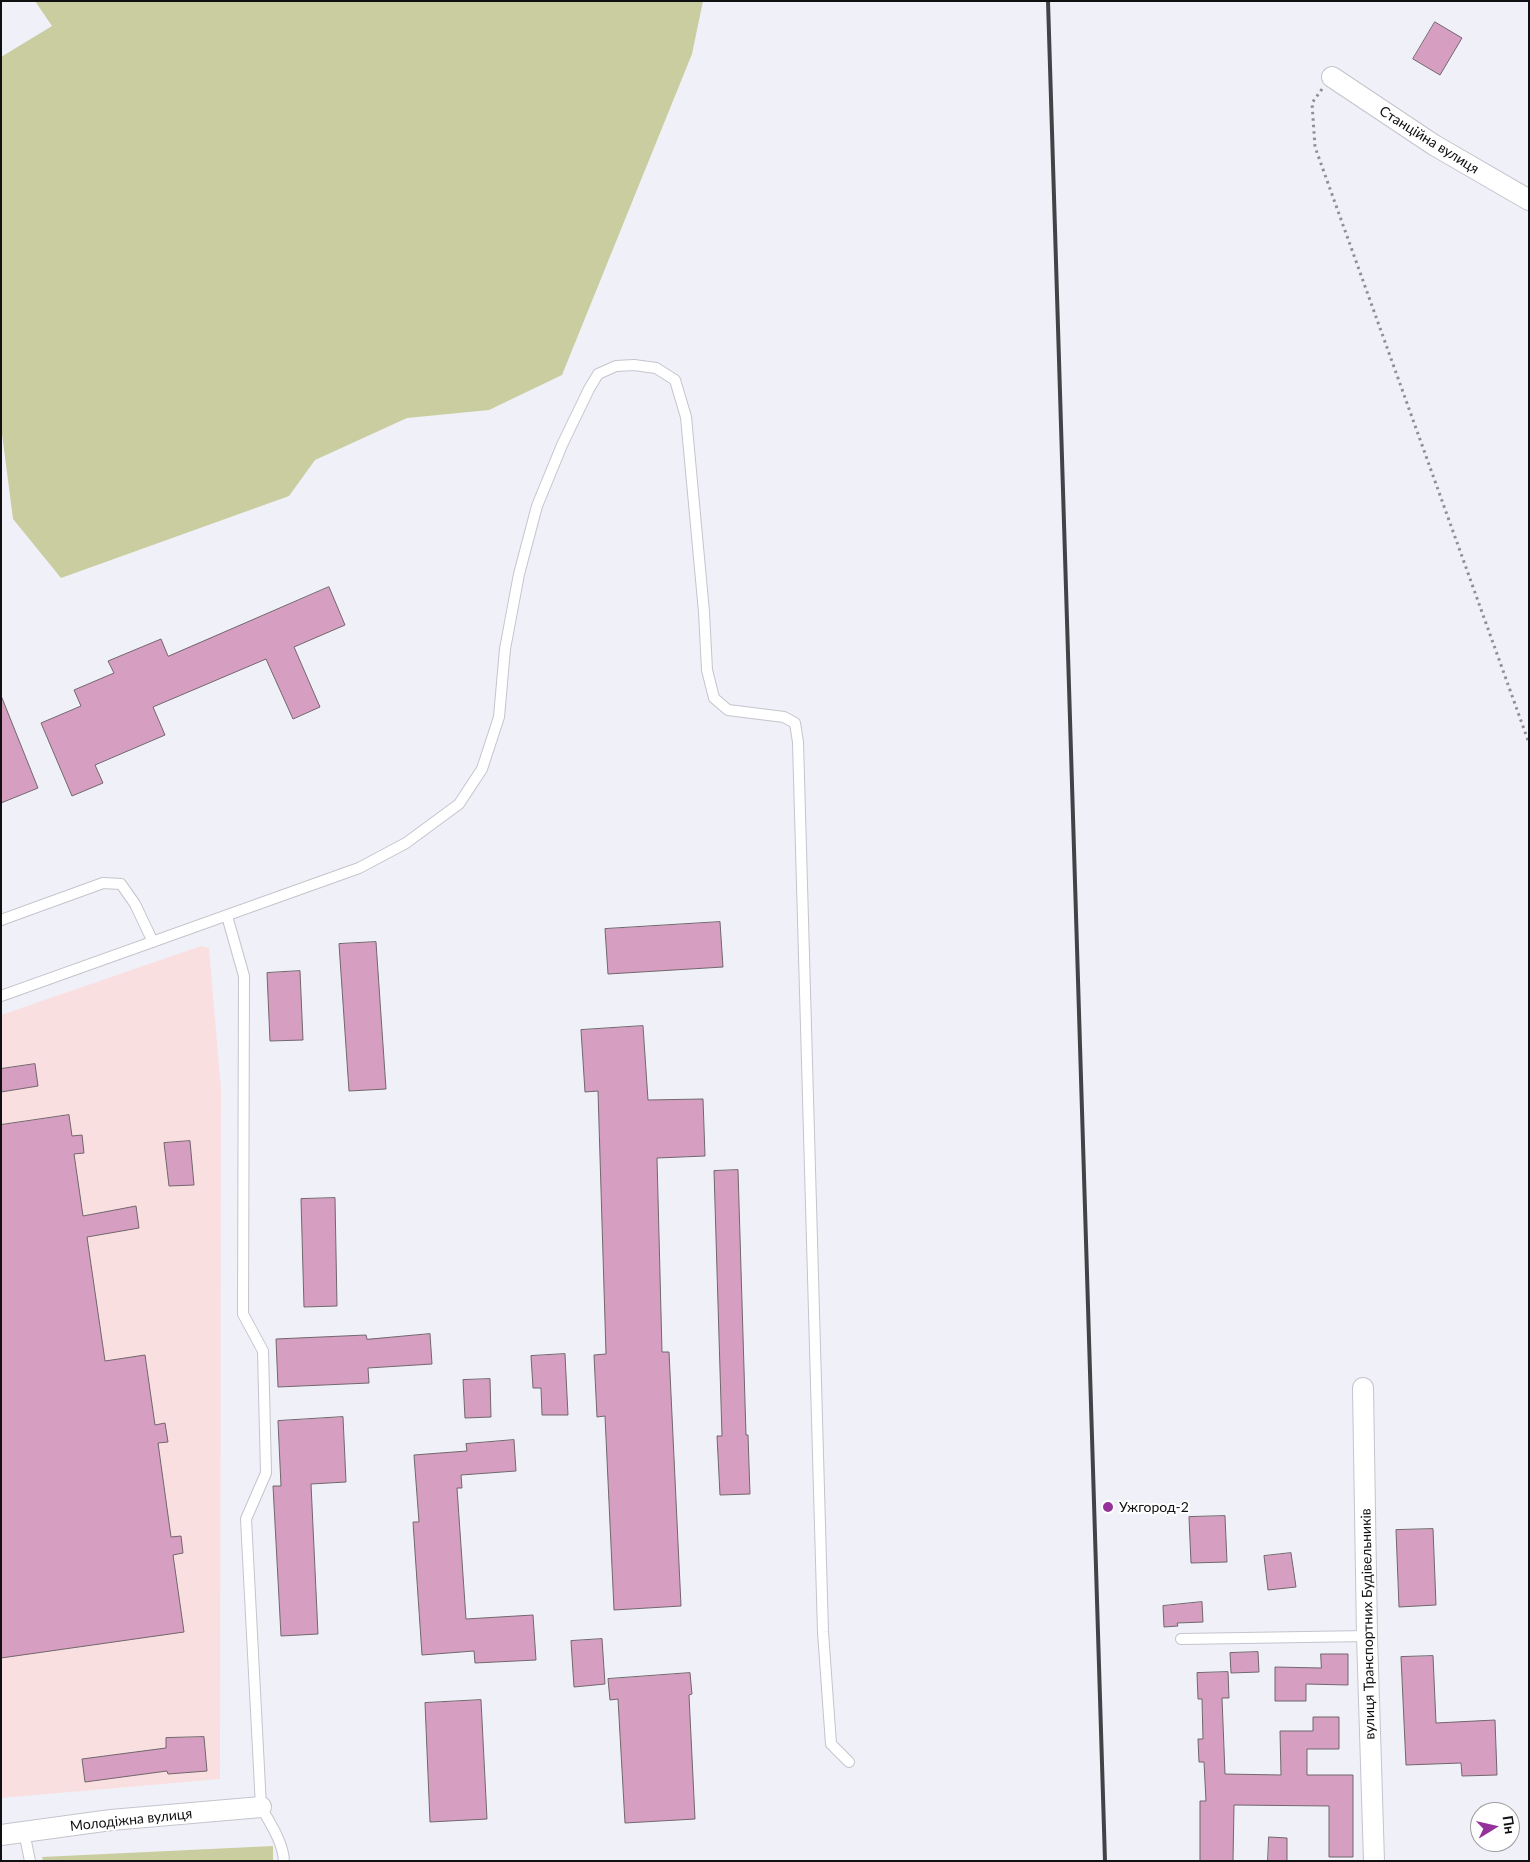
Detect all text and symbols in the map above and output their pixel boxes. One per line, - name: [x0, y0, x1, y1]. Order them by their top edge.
- street label: Станційна вулиця: [1376, 103, 1482, 177]
- place label: Ужгород-2: [1119, 1499, 1189, 1515]
- marker: Ужгород-2: [1101, 1500, 1115, 1514]
- street label: вулиця Транспортних Будівельників: [1358, 1508, 1378, 1740]
- north arrow: [1470, 1802, 1520, 1852]
- street label: Молодіжна вулиця: [69, 1805, 193, 1835]
- text: Пн: [1499, 1814, 1519, 1835]

